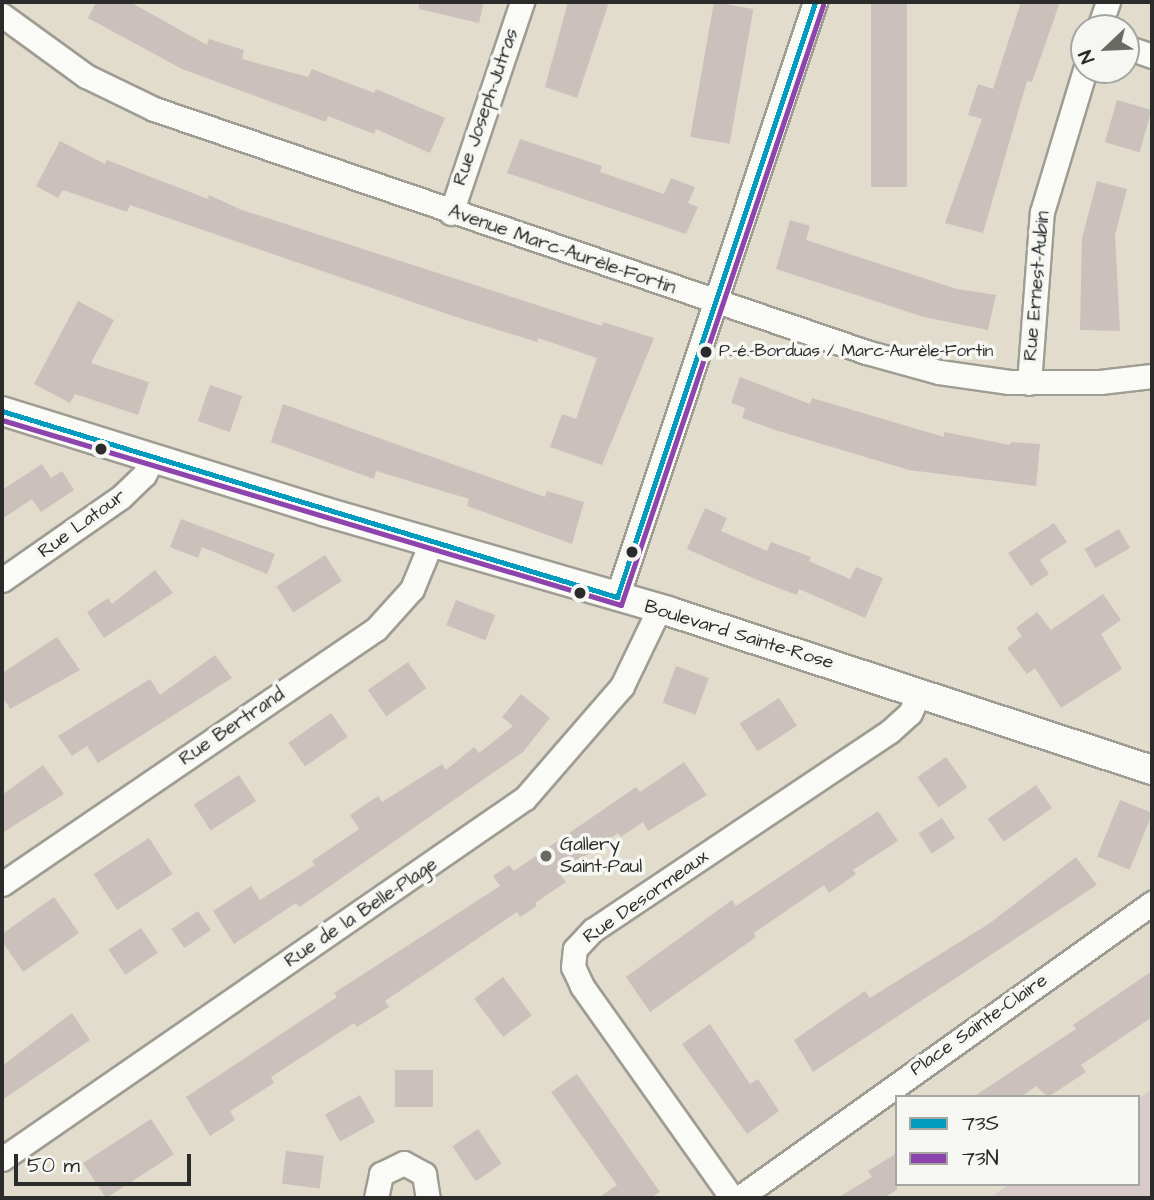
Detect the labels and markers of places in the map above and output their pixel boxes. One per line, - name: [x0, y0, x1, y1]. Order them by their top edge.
- place label: P.-é.-Borduas / Marc-Aurèle-Fortin: [719, 342, 993, 362]
- marker: P.-é.-Borduas / Marc-Aurèle-Fortin: [699, 345, 713, 359]
- unlabelled marker: [94, 442, 108, 456]
- unlabelled marker: [625, 545, 639, 559]
- unlabelled marker: [573, 586, 587, 600]
- place label: Gallery Saint-Paul: [560, 834, 642, 878]
- marker: Gallery Saint-Paul: [538, 848, 554, 864]

